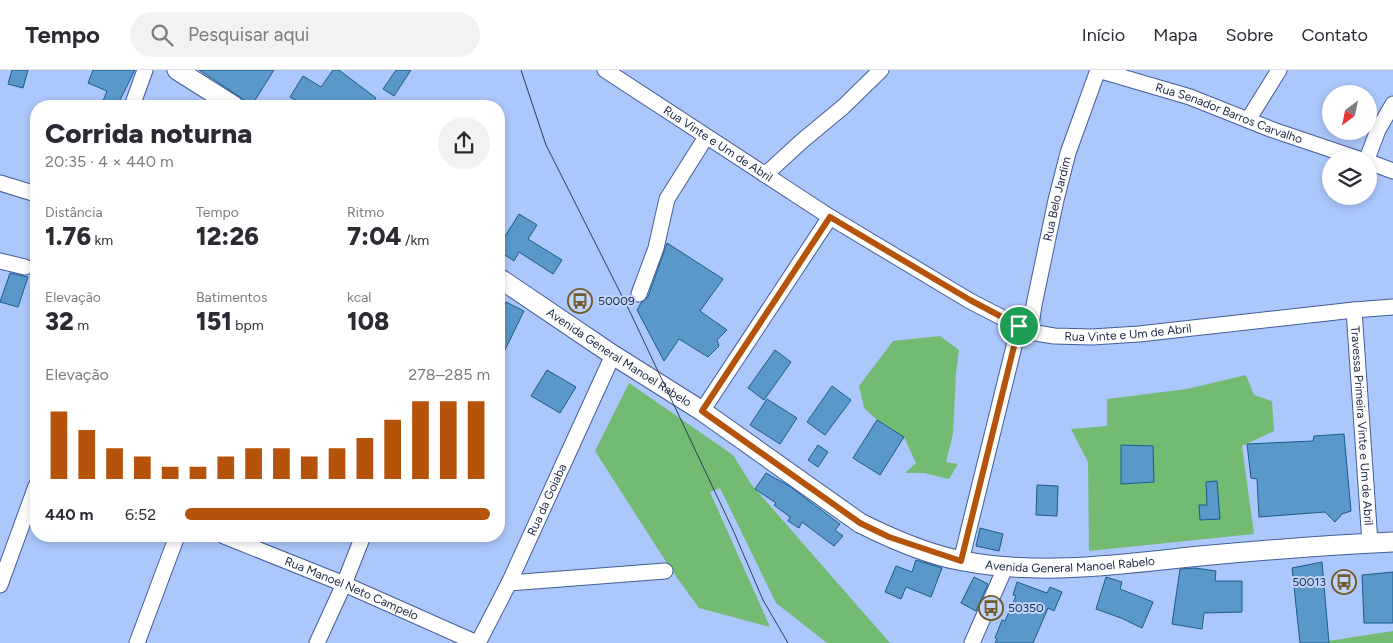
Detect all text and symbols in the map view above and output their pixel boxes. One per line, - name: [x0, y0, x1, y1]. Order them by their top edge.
- search box: [130, 12, 480, 57]
- text: Tempo: [25, 20, 100, 49]
- icon: search: [148, 21, 176, 49]
- text: Pesquisar aqui: [188, 23, 309, 46]
- text: Início: [1082, 24, 1125, 46]
- text: Mapa: [1153, 24, 1197, 46]
- text: Sobre: [1225, 24, 1273, 46]
- text: Contato: [1301, 24, 1368, 46]
- street label: Rua Senador Barros Carvalho: [1154, 80, 1304, 146]
- north arrow: [1322, 85, 1378, 140]
- map controls: [1322, 85, 1377, 205]
- street label: Rua Vinte e Um de Abril: [661, 103, 775, 185]
- text: Corrida noturna: [45, 116, 252, 150]
- button: share: [438, 117, 490, 169]
- button: layers: [1322, 150, 1377, 205]
- text: 20:35 · 4 × 440 m: [45, 152, 174, 171]
- street label: Rua Belo Jardim: [1041, 155, 1074, 242]
- text: Distância: [45, 204, 103, 221]
- text: Tempo: [196, 204, 239, 221]
- text: Ritmo: [347, 204, 384, 221]
- text: 1.76: [45, 221, 91, 251]
- text: 12:26: [196, 221, 259, 251]
- text: 7:04: [347, 221, 401, 251]
- text: km: [91, 232, 113, 249]
- text: /km: [401, 232, 429, 249]
- bus stop icon: 50009: [567, 288, 593, 314]
- text: Elevação: [45, 289, 101, 306]
- text: Batimentos: [196, 289, 268, 306]
- text: kcal: [347, 289, 371, 306]
- place label: 50009: [598, 294, 635, 308]
- street label: Avenida General Manoel Rabelo: [544, 305, 694, 410]
- pin: [998, 305, 1040, 347]
- text: 32: [45, 306, 74, 336]
- text: 151: [196, 306, 232, 336]
- text: 108: [347, 306, 389, 336]
- icon: arrive: [1005, 312, 1033, 340]
- text: m: [74, 317, 89, 334]
- text: bpm: [232, 317, 264, 334]
- street label: Rua Vinte e Um de Abril: [1064, 321, 1192, 344]
- street label: Travessa Primeira Vinte e Um de Abril: [1348, 326, 1376, 526]
- text: Elevação: [45, 365, 109, 384]
- text: 278–285 m: [408, 365, 490, 384]
- street label: Rua da Goiaba: [524, 462, 569, 538]
- text: 440 m: [45, 505, 93, 524]
- text: 6:52: [125, 505, 156, 524]
- street label: Rua Manoel Neto Campelo: [283, 554, 421, 623]
- street label: Avenida General Manoel Rabelo: [984, 554, 1156, 575]
- bus stop icon: 50013: [1331, 569, 1357, 595]
- place label: 50013: [1292, 575, 1326, 589]
- bus stop icon: 50350: [978, 595, 1004, 621]
- place label: 50350: [1008, 601, 1044, 615]

